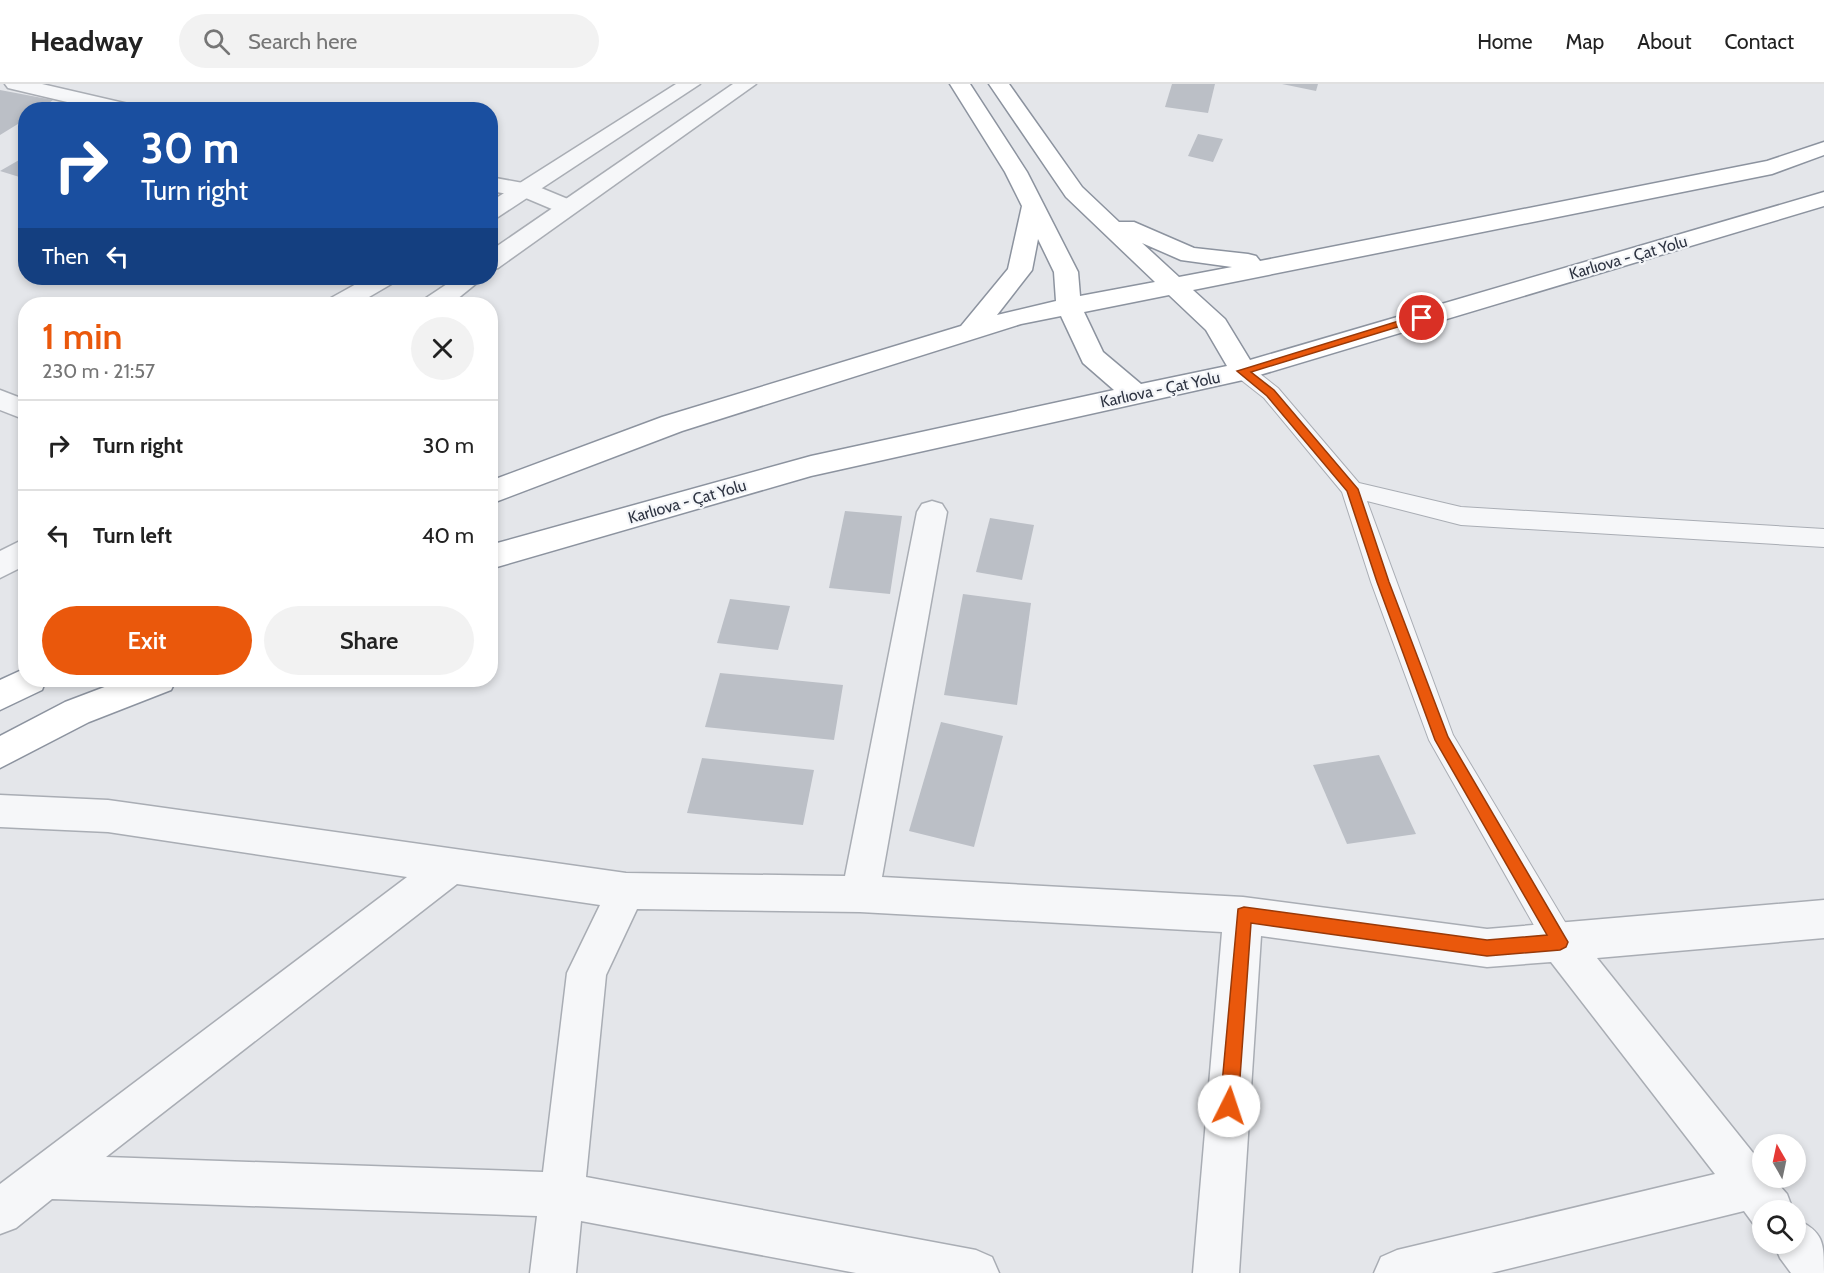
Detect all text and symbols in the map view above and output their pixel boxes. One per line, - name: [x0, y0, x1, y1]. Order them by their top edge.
- search box: [179, 14, 599, 68]
- text: Headway: [30, 24, 143, 58]
- icon: search: [200, 25, 233, 58]
- text: Search here: [248, 28, 357, 55]
- text: Home: [1477, 29, 1533, 54]
- text: Map: [1566, 29, 1604, 54]
- text: About: [1637, 29, 1691, 54]
- text: Contact: [1724, 29, 1794, 54]
- text: 30 m: [141, 122, 239, 174]
- icon: right: [42, 126, 120, 204]
- text: Turn right: [141, 174, 248, 207]
- street label: Karlıova - Çat Yolu: [1567, 232, 1689, 283]
- icon: left: [101, 240, 134, 273]
- text: Then: [42, 243, 89, 270]
- pin: [1396, 292, 1447, 343]
- icon: arrive: [1405, 301, 1438, 334]
- text: 1 min: [42, 314, 122, 358]
- button: close: [411, 317, 474, 380]
- text: 230 m · 21:57: [42, 359, 155, 383]
- street label: Karlıova - Çat Yolu: [1098, 368, 1222, 411]
- icon: right: [42, 429, 75, 462]
- text: Turn right: [93, 432, 183, 459]
- text: 30 m: [422, 432, 474, 459]
- street label: Karlıova - Çat Yolu: [626, 476, 748, 527]
- icon: left: [42, 519, 75, 552]
- text: Turn left: [93, 522, 172, 549]
- text: 40 m: [422, 522, 474, 549]
- button: Exit: [42, 606, 252, 675]
- button: Share: [264, 606, 474, 675]
- position arrow: [1197, 1074, 1261, 1138]
- north arrow: [1752, 1134, 1806, 1188]
- map controls: [1752, 1134, 1806, 1254]
- button: search: [1752, 1200, 1806, 1254]

